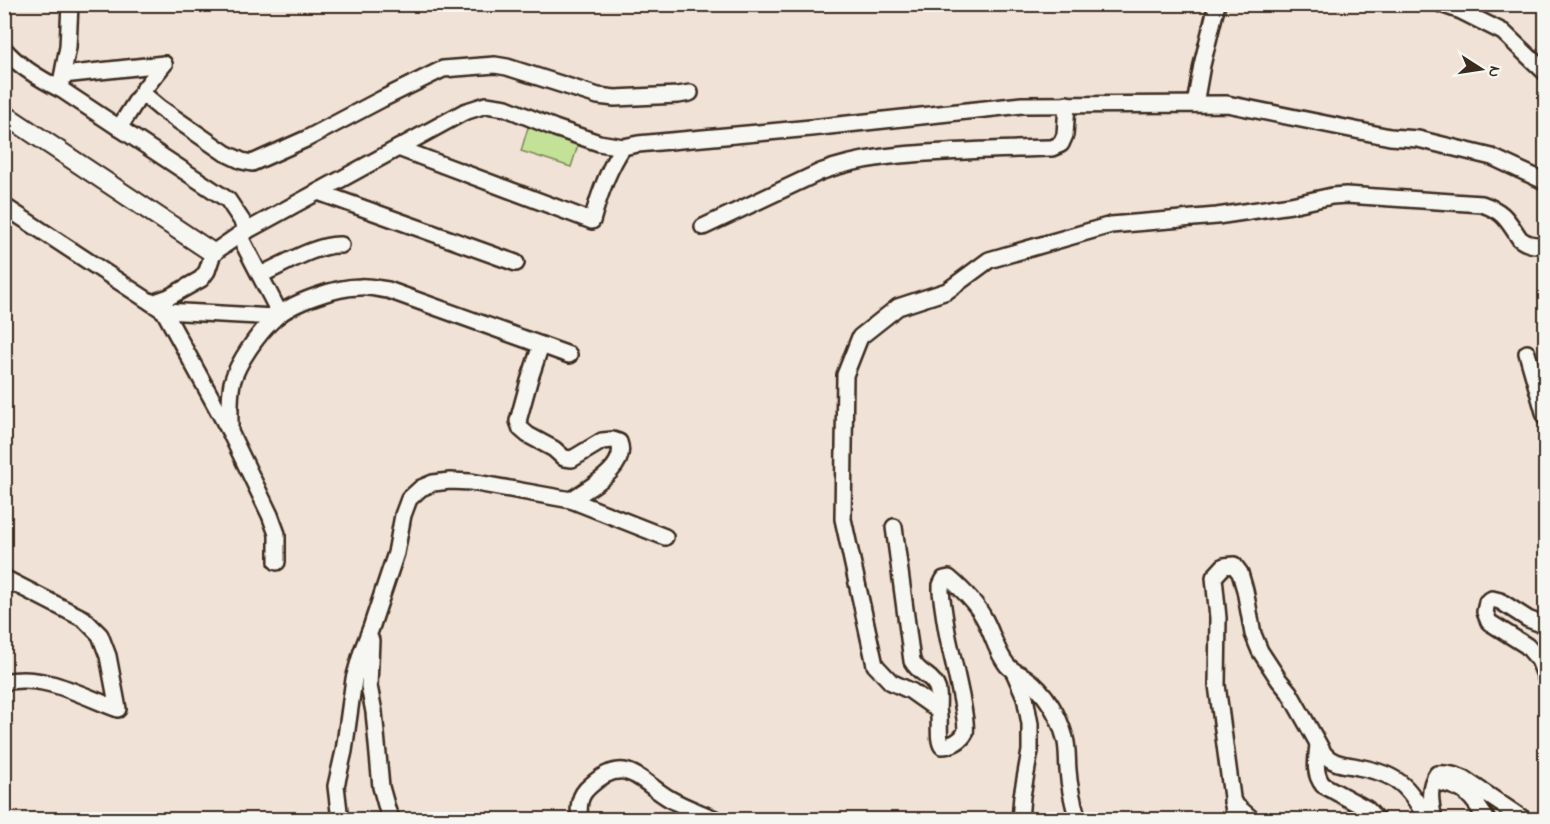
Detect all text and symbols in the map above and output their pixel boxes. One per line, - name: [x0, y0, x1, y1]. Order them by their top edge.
- north arrow: [1451, 39, 1511, 99]
- text: N: [1481, 64, 1507, 80]

